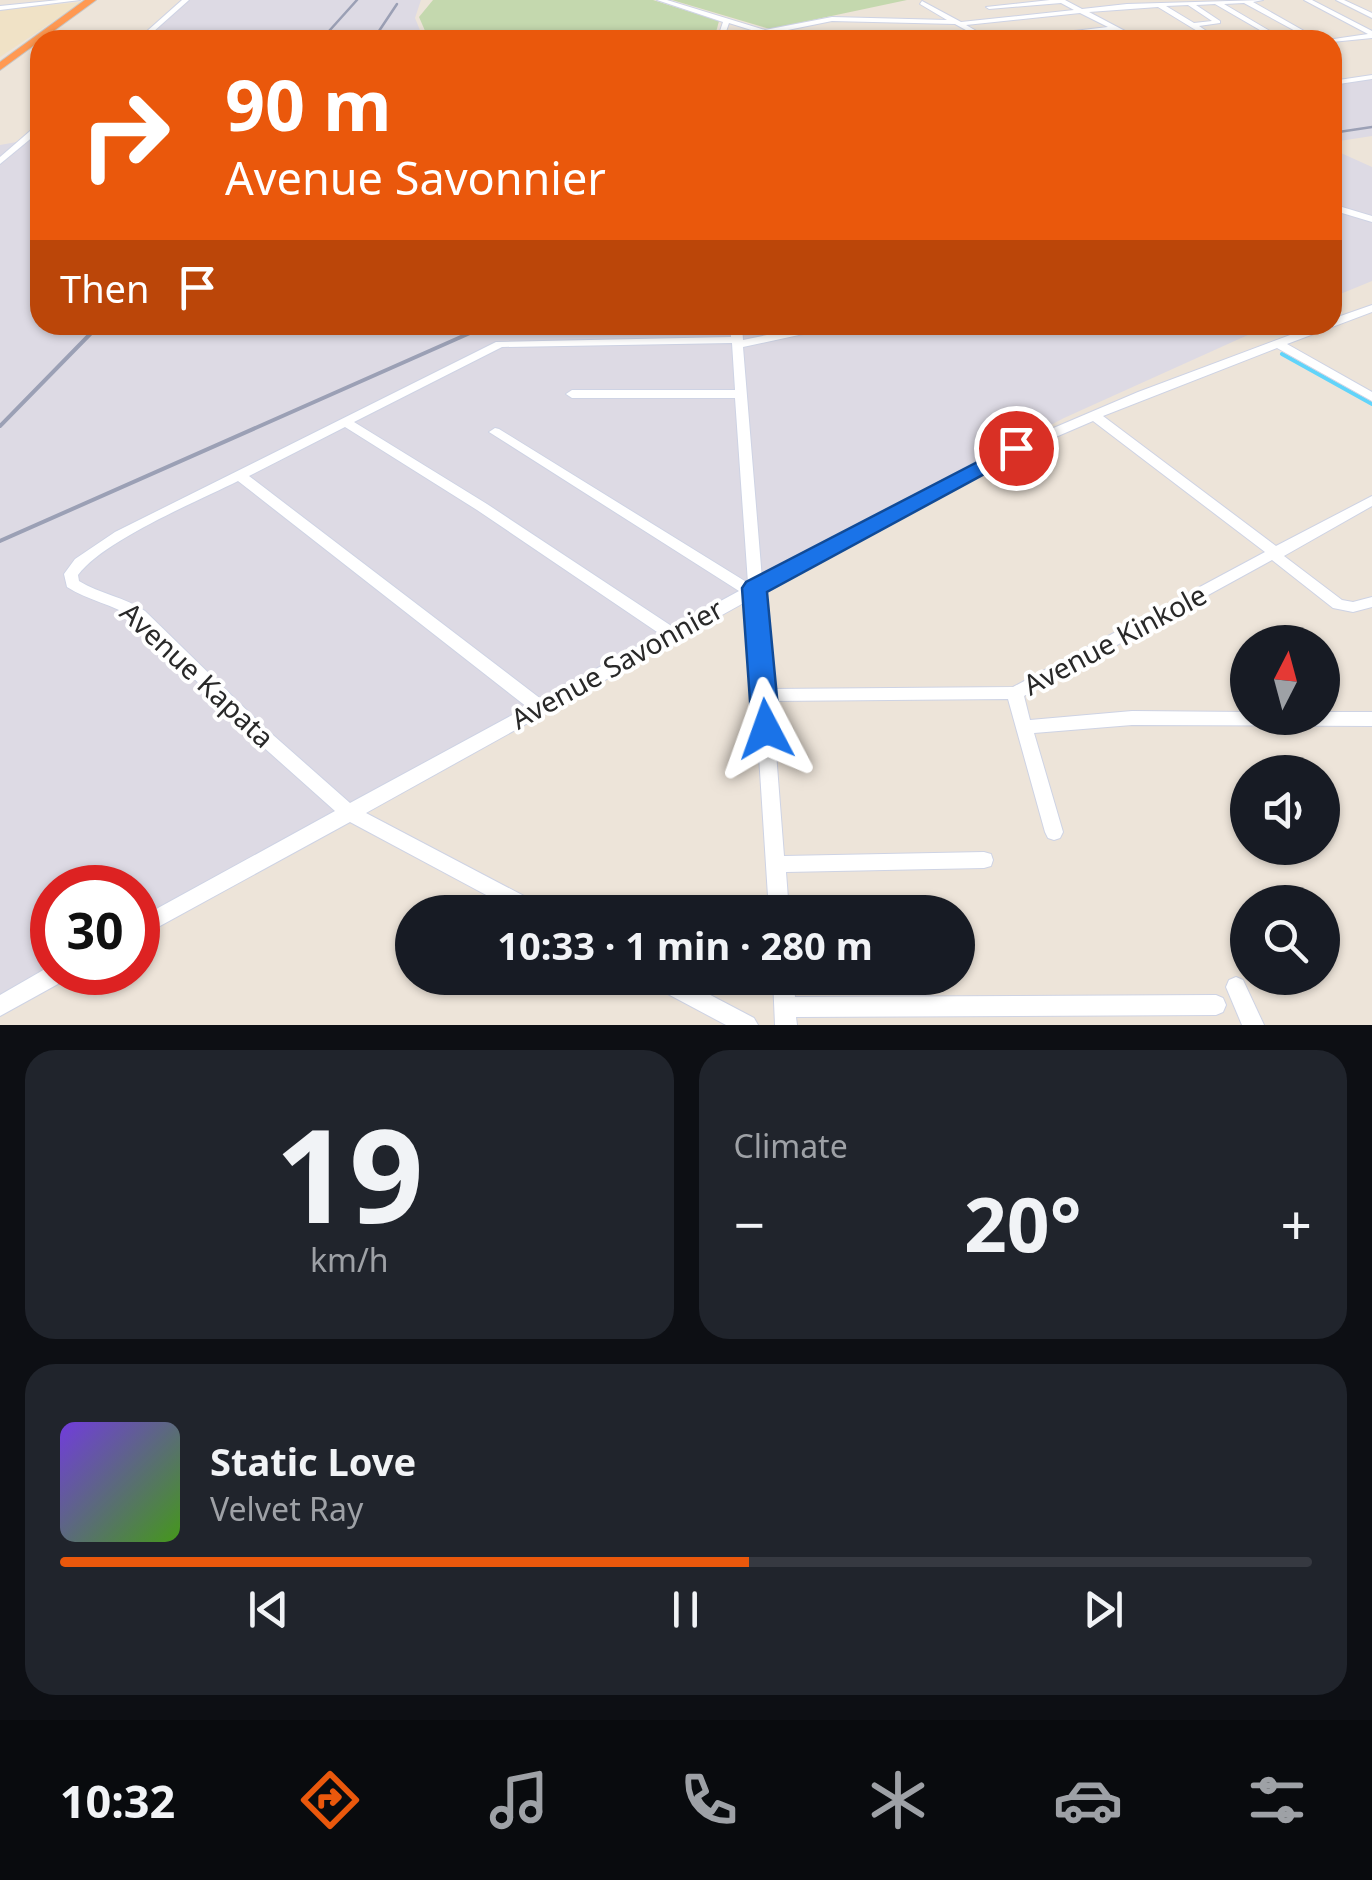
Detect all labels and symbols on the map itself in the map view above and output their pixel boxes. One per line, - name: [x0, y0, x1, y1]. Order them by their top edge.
- pin: [974, 406, 1059, 491]
- street label: Avenue Kinkole: [1016, 575, 1213, 703]
- street label: Avenue Savonnier: [504, 589, 730, 737]
- street label: Avenue Kapata: [113, 593, 283, 755]
- north arrow: [1230, 625, 1340, 735]
- position arrow: [714, 677, 818, 781]
- speed limit sign: 30: [30, 865, 160, 995]

